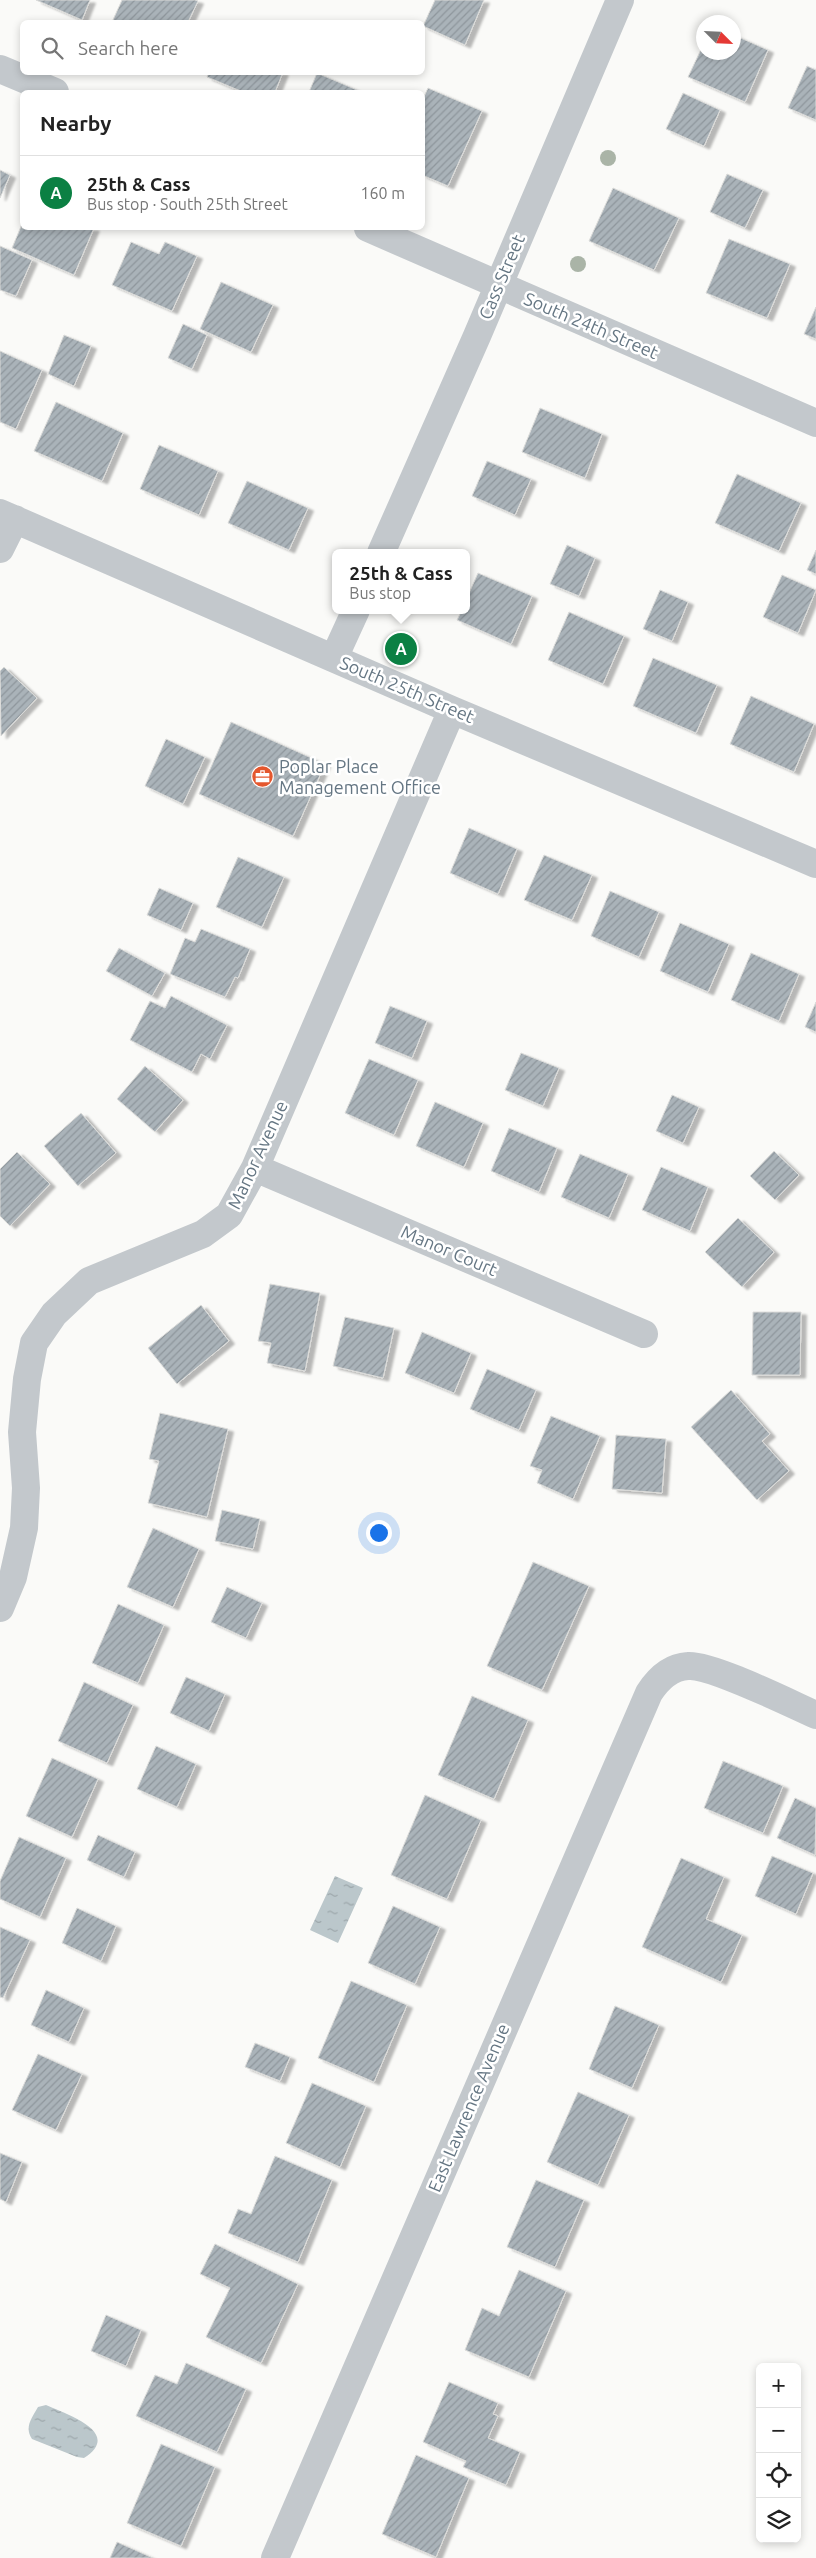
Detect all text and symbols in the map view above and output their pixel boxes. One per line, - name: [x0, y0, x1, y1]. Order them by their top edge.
- north arrow: [696, 15, 741, 60]
- search box: [20, 20, 425, 75]
- icon: search: [38, 34, 66, 62]
- text: Search here: [78, 37, 178, 59]
- text: Nearby: [40, 111, 111, 135]
- text: 25th & Cass: [87, 173, 190, 195]
- text: A: [50, 184, 62, 202]
- text: 160 m: [360, 184, 405, 202]
- text: Bus stop · South 25th Street: [87, 195, 288, 213]
- street label: Cass Street: [474, 231, 528, 322]
- street label: South 24th Street: [521, 288, 661, 362]
- popup: [332, 549, 470, 614]
- text: 25th & Cass: [349, 562, 453, 584]
- text: Bus stop: [349, 584, 411, 602]
- pin: A: [385, 630, 417, 668]
- street label: South 25th Street: [337, 652, 477, 726]
- place label: Poplar Place Management Office: [279, 756, 441, 797]
- office icon: Poplar Place Management Office: [251, 765, 275, 789]
- street label: Manor Avenue: [223, 1097, 291, 1212]
- street label: Manor Court: [398, 1221, 500, 1279]
- your location: [366, 1520, 392, 1546]
- street label: East Lawrence Avenue: [424, 2021, 513, 2195]
- map controls: [756, 2363, 801, 2543]
- button: +: [756, 2363, 801, 2408]
- button: −: [756, 2408, 801, 2453]
- button: locate: [756, 2453, 801, 2498]
- button: layers: [756, 2498, 801, 2543]

